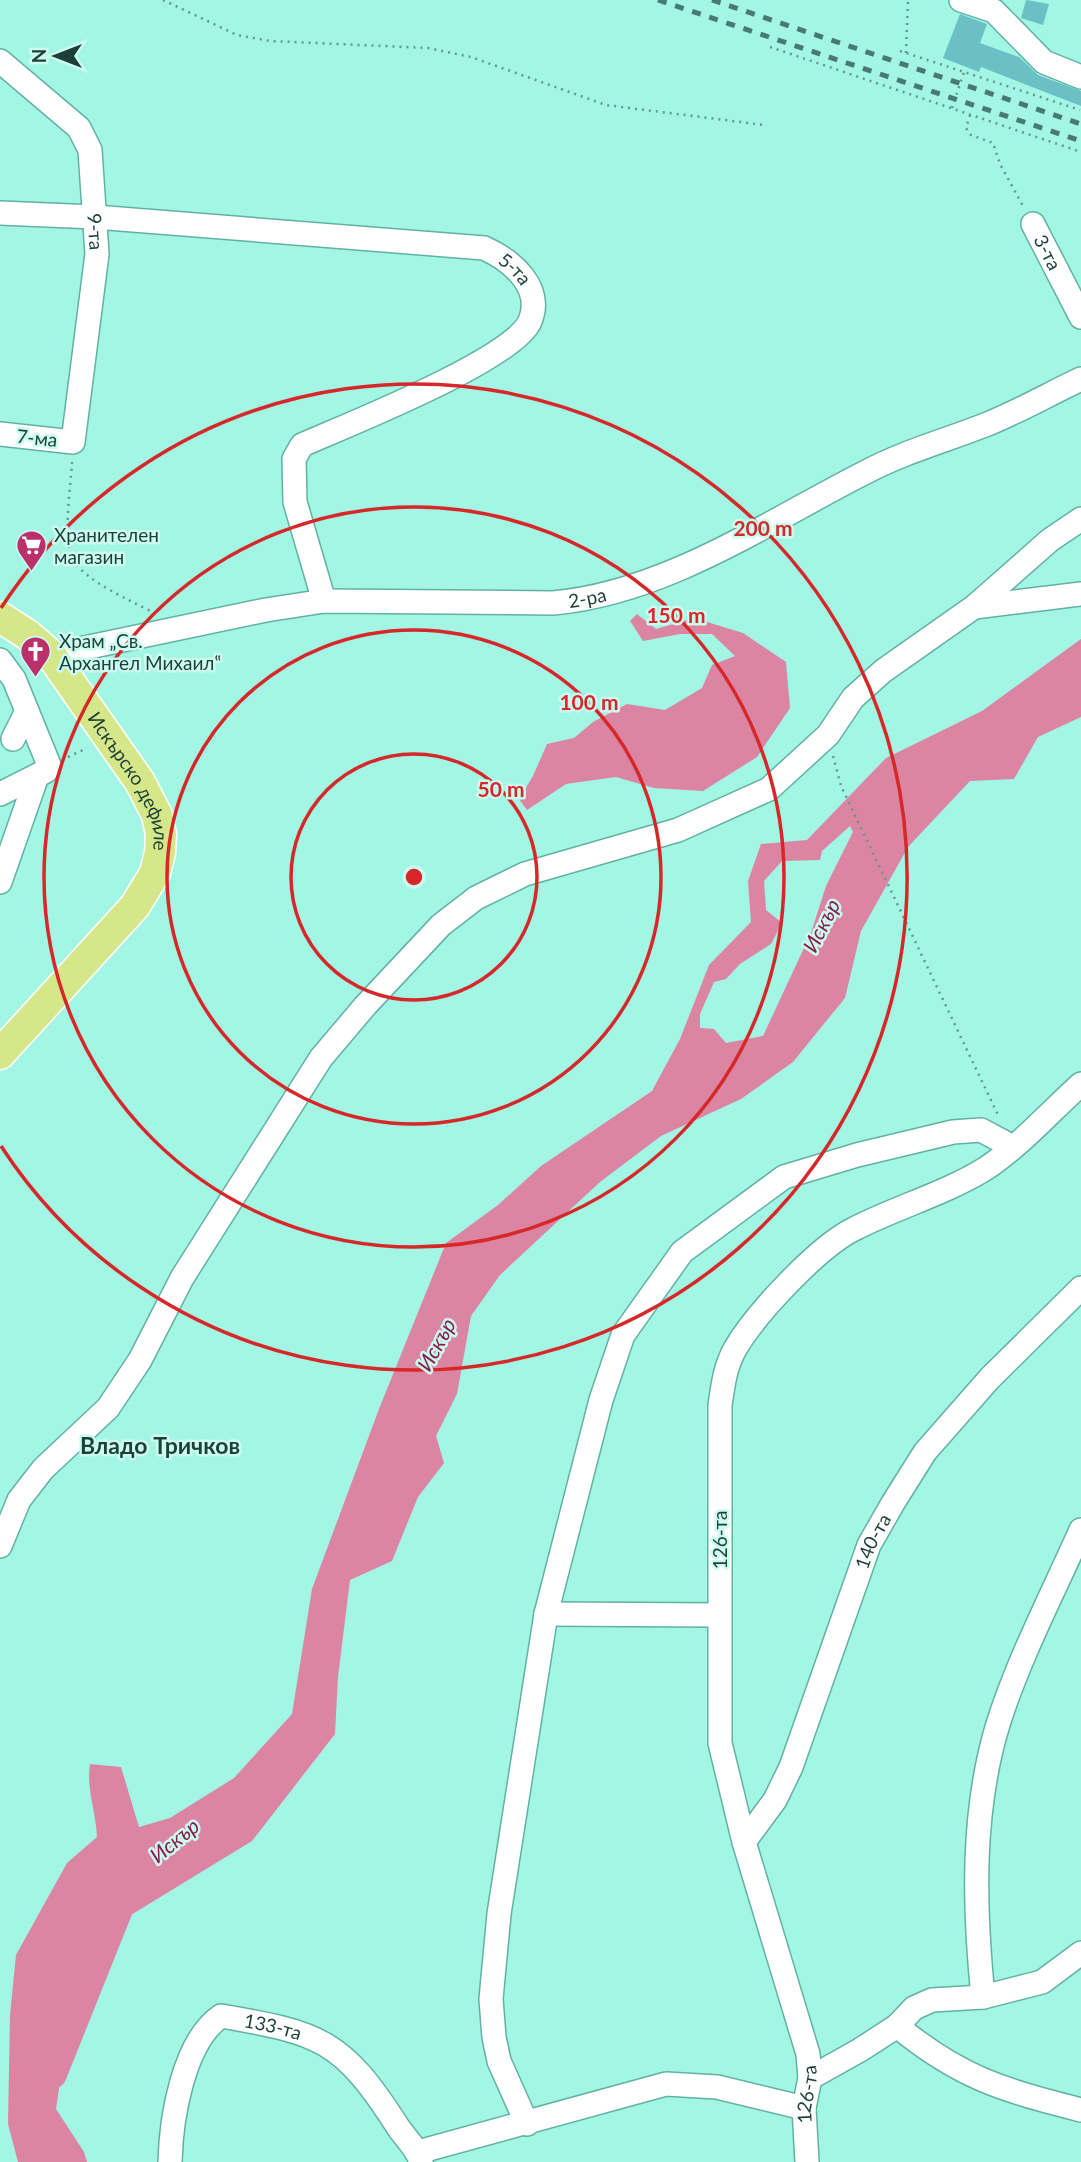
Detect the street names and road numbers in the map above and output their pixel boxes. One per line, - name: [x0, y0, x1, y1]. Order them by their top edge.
- street label: 9-та: [83, 213, 109, 251]
- street label: 3-та: [1029, 231, 1067, 274]
- street label: 5-та: [495, 247, 537, 289]
- street label: 7-ма: [15, 424, 59, 451]
- street label: 2-ра: [567, 582, 608, 612]
- street label: Искърско дефиле: [83, 707, 173, 851]
- street label: 140-та: [850, 1509, 896, 1572]
- street label: 126-та: [708, 1511, 731, 1569]
- street label: 133-та: [242, 2008, 305, 2044]
- street label: 126-та: [791, 2064, 822, 2124]

